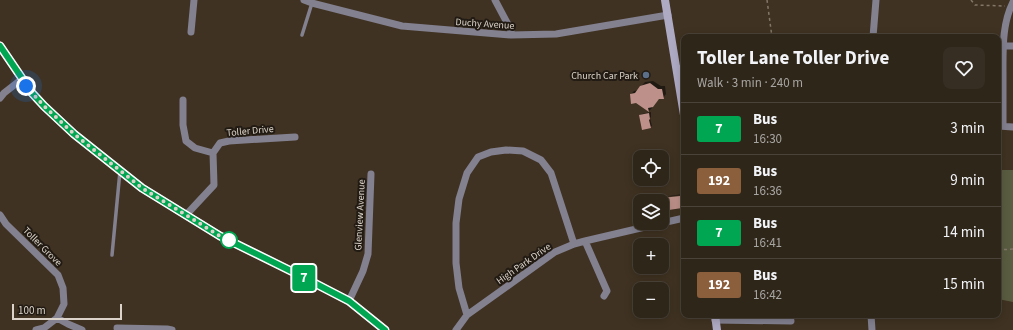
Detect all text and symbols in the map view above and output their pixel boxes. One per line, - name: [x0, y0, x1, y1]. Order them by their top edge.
- street label: Duchy Avenue: [455, 15, 515, 33]
- text: Toller Lane Toller Drive: [697, 45, 889, 72]
- button: heart: [943, 47, 985, 89]
- place label: Church Car Park: [571, 69, 638, 83]
- marker: Church Car Park: [641, 70, 651, 80]
- text: Walk · 3 min · 240 m: [697, 74, 803, 92]
- your location: [16, 76, 36, 96]
- text: Bus: [753, 109, 777, 130]
- text: 3 min: [950, 118, 985, 139]
- text: 7: [715, 119, 723, 139]
- street label: Toller Drive: [226, 122, 274, 140]
- text: 16:30: [753, 130, 782, 148]
- map controls: [633, 150, 669, 318]
- button: locate: [633, 150, 669, 186]
- text: Bus: [753, 161, 777, 182]
- text: 9 min: [950, 170, 985, 191]
- text: 192: [708, 171, 730, 191]
- street label: Glenview Avenue: [351, 179, 369, 251]
- text: 16:36: [753, 182, 782, 200]
- button: layers: [633, 194, 669, 230]
- text: Bus: [753, 213, 777, 234]
- text: 14 min: [943, 222, 985, 243]
- text: 7: [715, 223, 723, 243]
- street label: Toller Grove: [20, 224, 65, 269]
- unlabelled marker: [220, 231, 238, 249]
- text: 16:41: [753, 234, 782, 252]
- button: +: [633, 238, 669, 274]
- street label: High Park Drive: [493, 240, 554, 288]
- line badge: 7: [291, 265, 317, 291]
- text: Bus: [753, 265, 777, 286]
- text: 7: [300, 268, 308, 288]
- text: 15 min: [943, 274, 985, 295]
- text: 192: [708, 275, 730, 295]
- button: −: [633, 282, 669, 318]
- text: 16:42: [753, 286, 782, 304]
- scale bar: [12, 302, 122, 321]
- text: 100 m: [18, 303, 46, 318]

